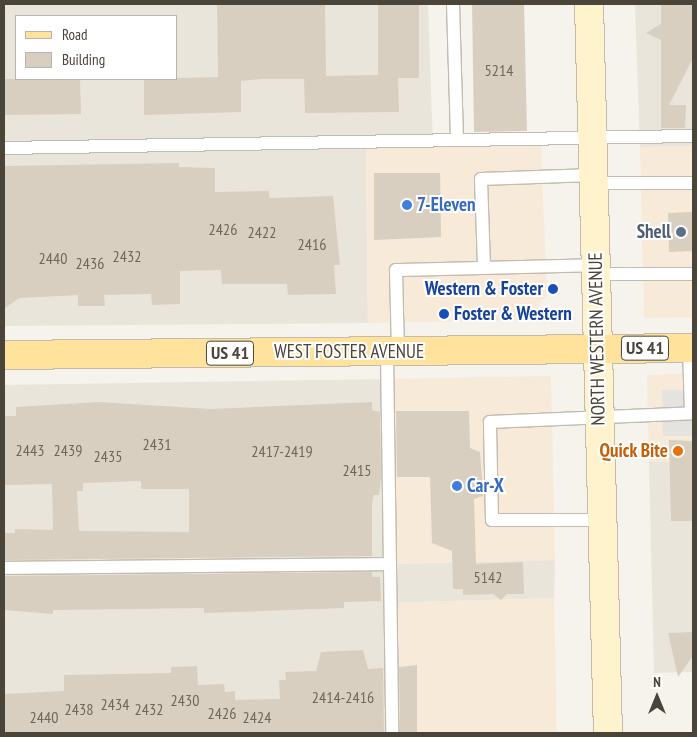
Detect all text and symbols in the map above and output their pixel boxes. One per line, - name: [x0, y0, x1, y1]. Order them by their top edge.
- legend: [15, 15, 178, 80]
- text: Road: [62, 25, 88, 44]
- text: Building: [62, 50, 105, 69]
- house number: 5214: [485, 60, 513, 80]
- place label: 7-Eleven: [417, 194, 476, 216]
- marker: 7-Eleven: [401, 199, 413, 211]
- house number: 2426: [209, 219, 237, 239]
- place label: Shell: [637, 221, 671, 243]
- house number: 2422: [248, 222, 276, 242]
- marker: Shell: [675, 226, 687, 238]
- house number: 2416: [298, 234, 326, 254]
- house number: 2432: [113, 246, 141, 266]
- house number: 2440: [39, 248, 67, 268]
- street label: NORTH WESTERN AVENUE: [584, 252, 610, 426]
- house number: 2436: [76, 253, 104, 273]
- place label: Western & Foster: [425, 278, 543, 300]
- marker: Western & Foster: [547, 283, 559, 295]
- place label: Foster & Western: [454, 303, 572, 325]
- marker: Foster & Western: [438, 308, 450, 320]
- road number: US 41: [620, 332, 670, 363]
- road number: US 41: [205, 338, 255, 368]
- street label: WEST FOSTER AVENUE: [273, 341, 425, 363]
- house number: 2431: [143, 434, 171, 454]
- house number: 2443: [16, 440, 44, 460]
- house number: 2439: [54, 440, 82, 460]
- place label: Quick Bite: [599, 440, 668, 462]
- house number: 2417-2419: [251, 441, 313, 461]
- marker: Quick Bite: [672, 445, 684, 457]
- house number: 2435: [94, 446, 122, 466]
- house number: 2415: [343, 460, 371, 480]
- place label: Car-X: [467, 475, 504, 497]
- marker: Car-X: [451, 480, 463, 492]
- house number: 5142: [474, 567, 502, 587]
- north arrow: [632, 672, 682, 722]
- text: N: [653, 673, 661, 691]
- house number: 2414-2416: [312, 687, 374, 707]
- house number: 2430: [171, 690, 199, 710]
- house number: 2434: [101, 694, 129, 714]
- house number: 2438: [65, 699, 93, 719]
- house number: 2432: [135, 699, 163, 719]
- house number: 2426: [208, 703, 236, 723]
- house number: 2440: [30, 707, 58, 727]
- house number: 2424: [243, 707, 271, 727]

